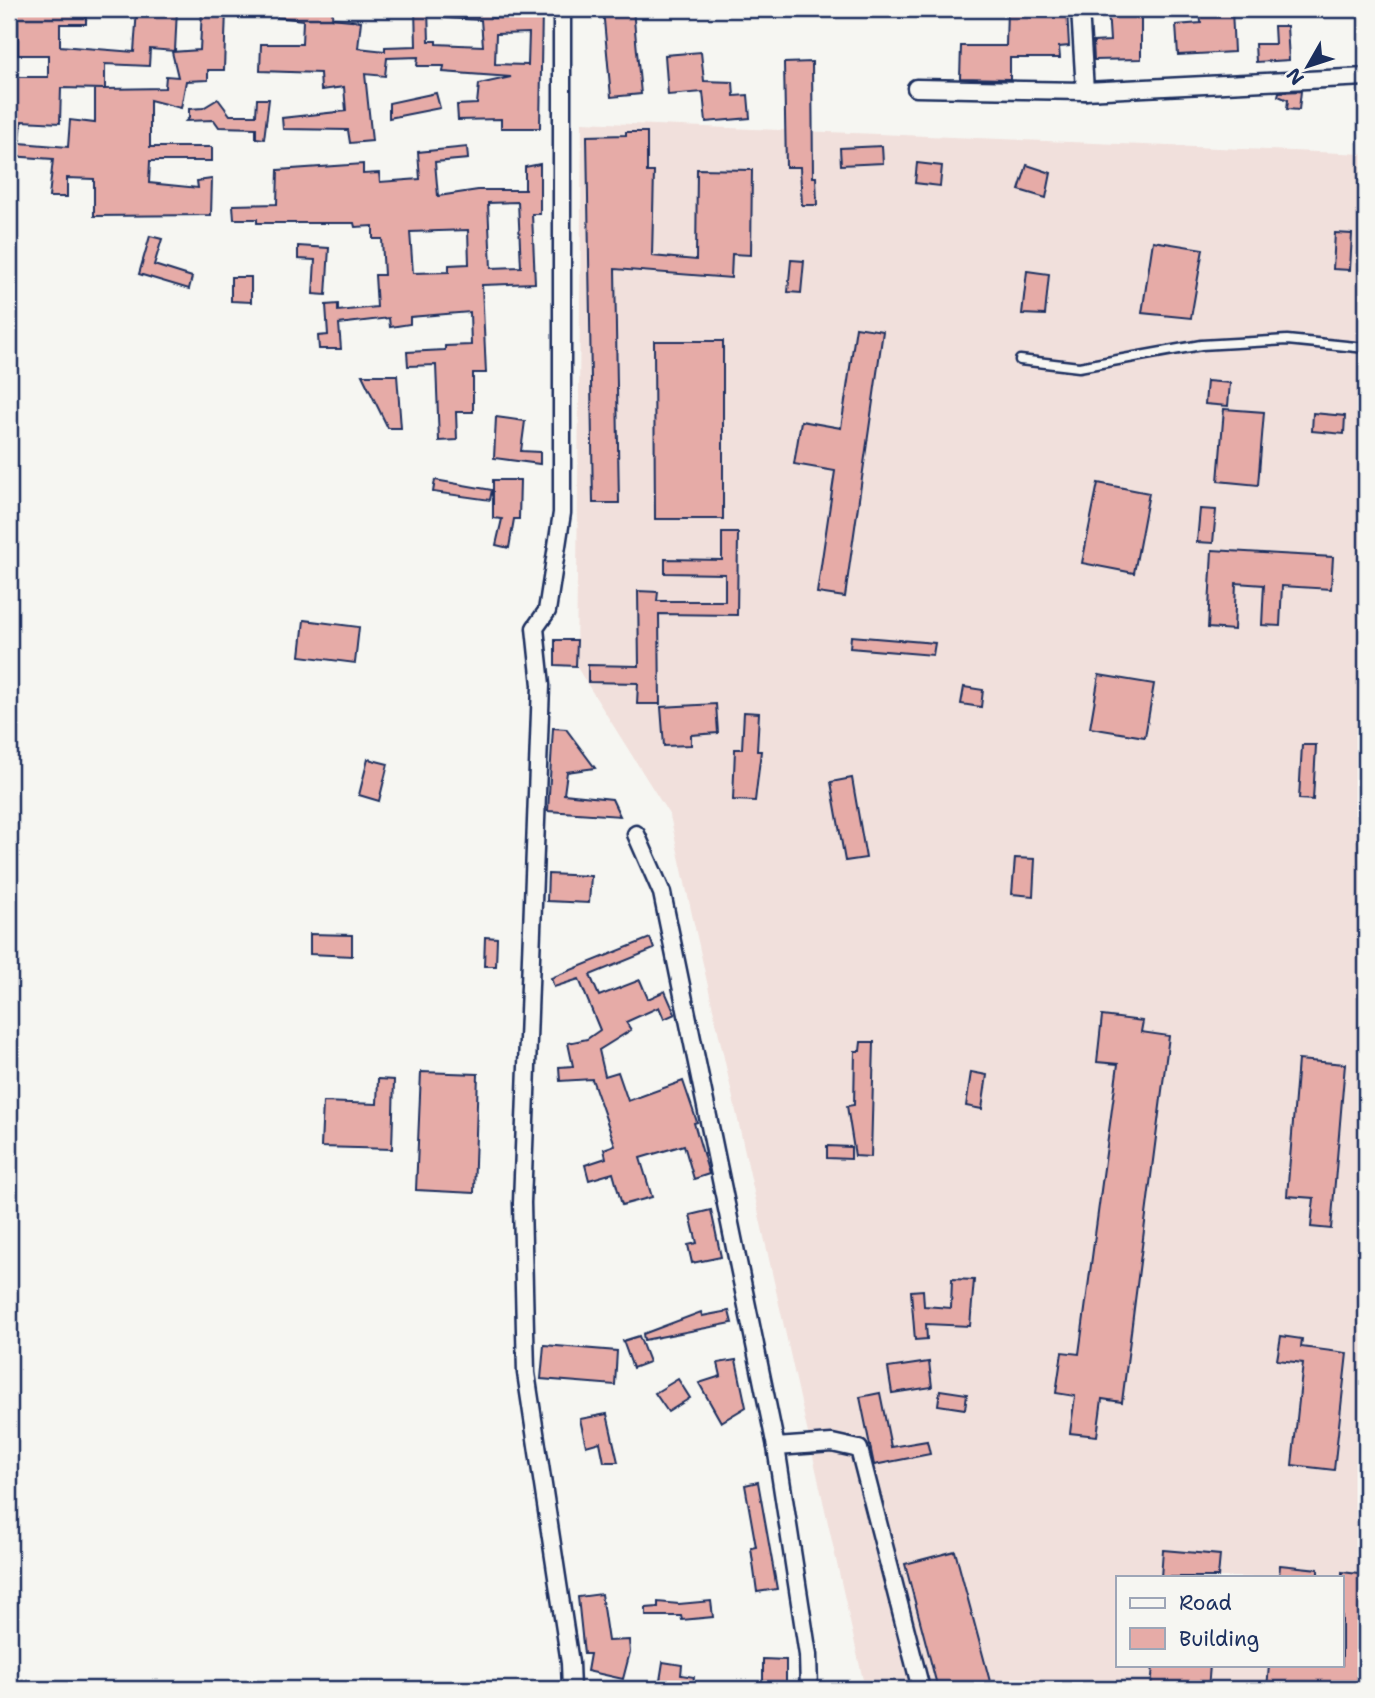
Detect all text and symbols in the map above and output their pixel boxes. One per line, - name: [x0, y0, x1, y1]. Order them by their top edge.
- north arrow: [1274, 32, 1344, 102]
- text: N: [1281, 63, 1310, 90]
- legend: [1116, 1576, 1344, 1666]
- text: Road: [1179, 1589, 1232, 1617]
- text: Building: [1179, 1625, 1259, 1653]

